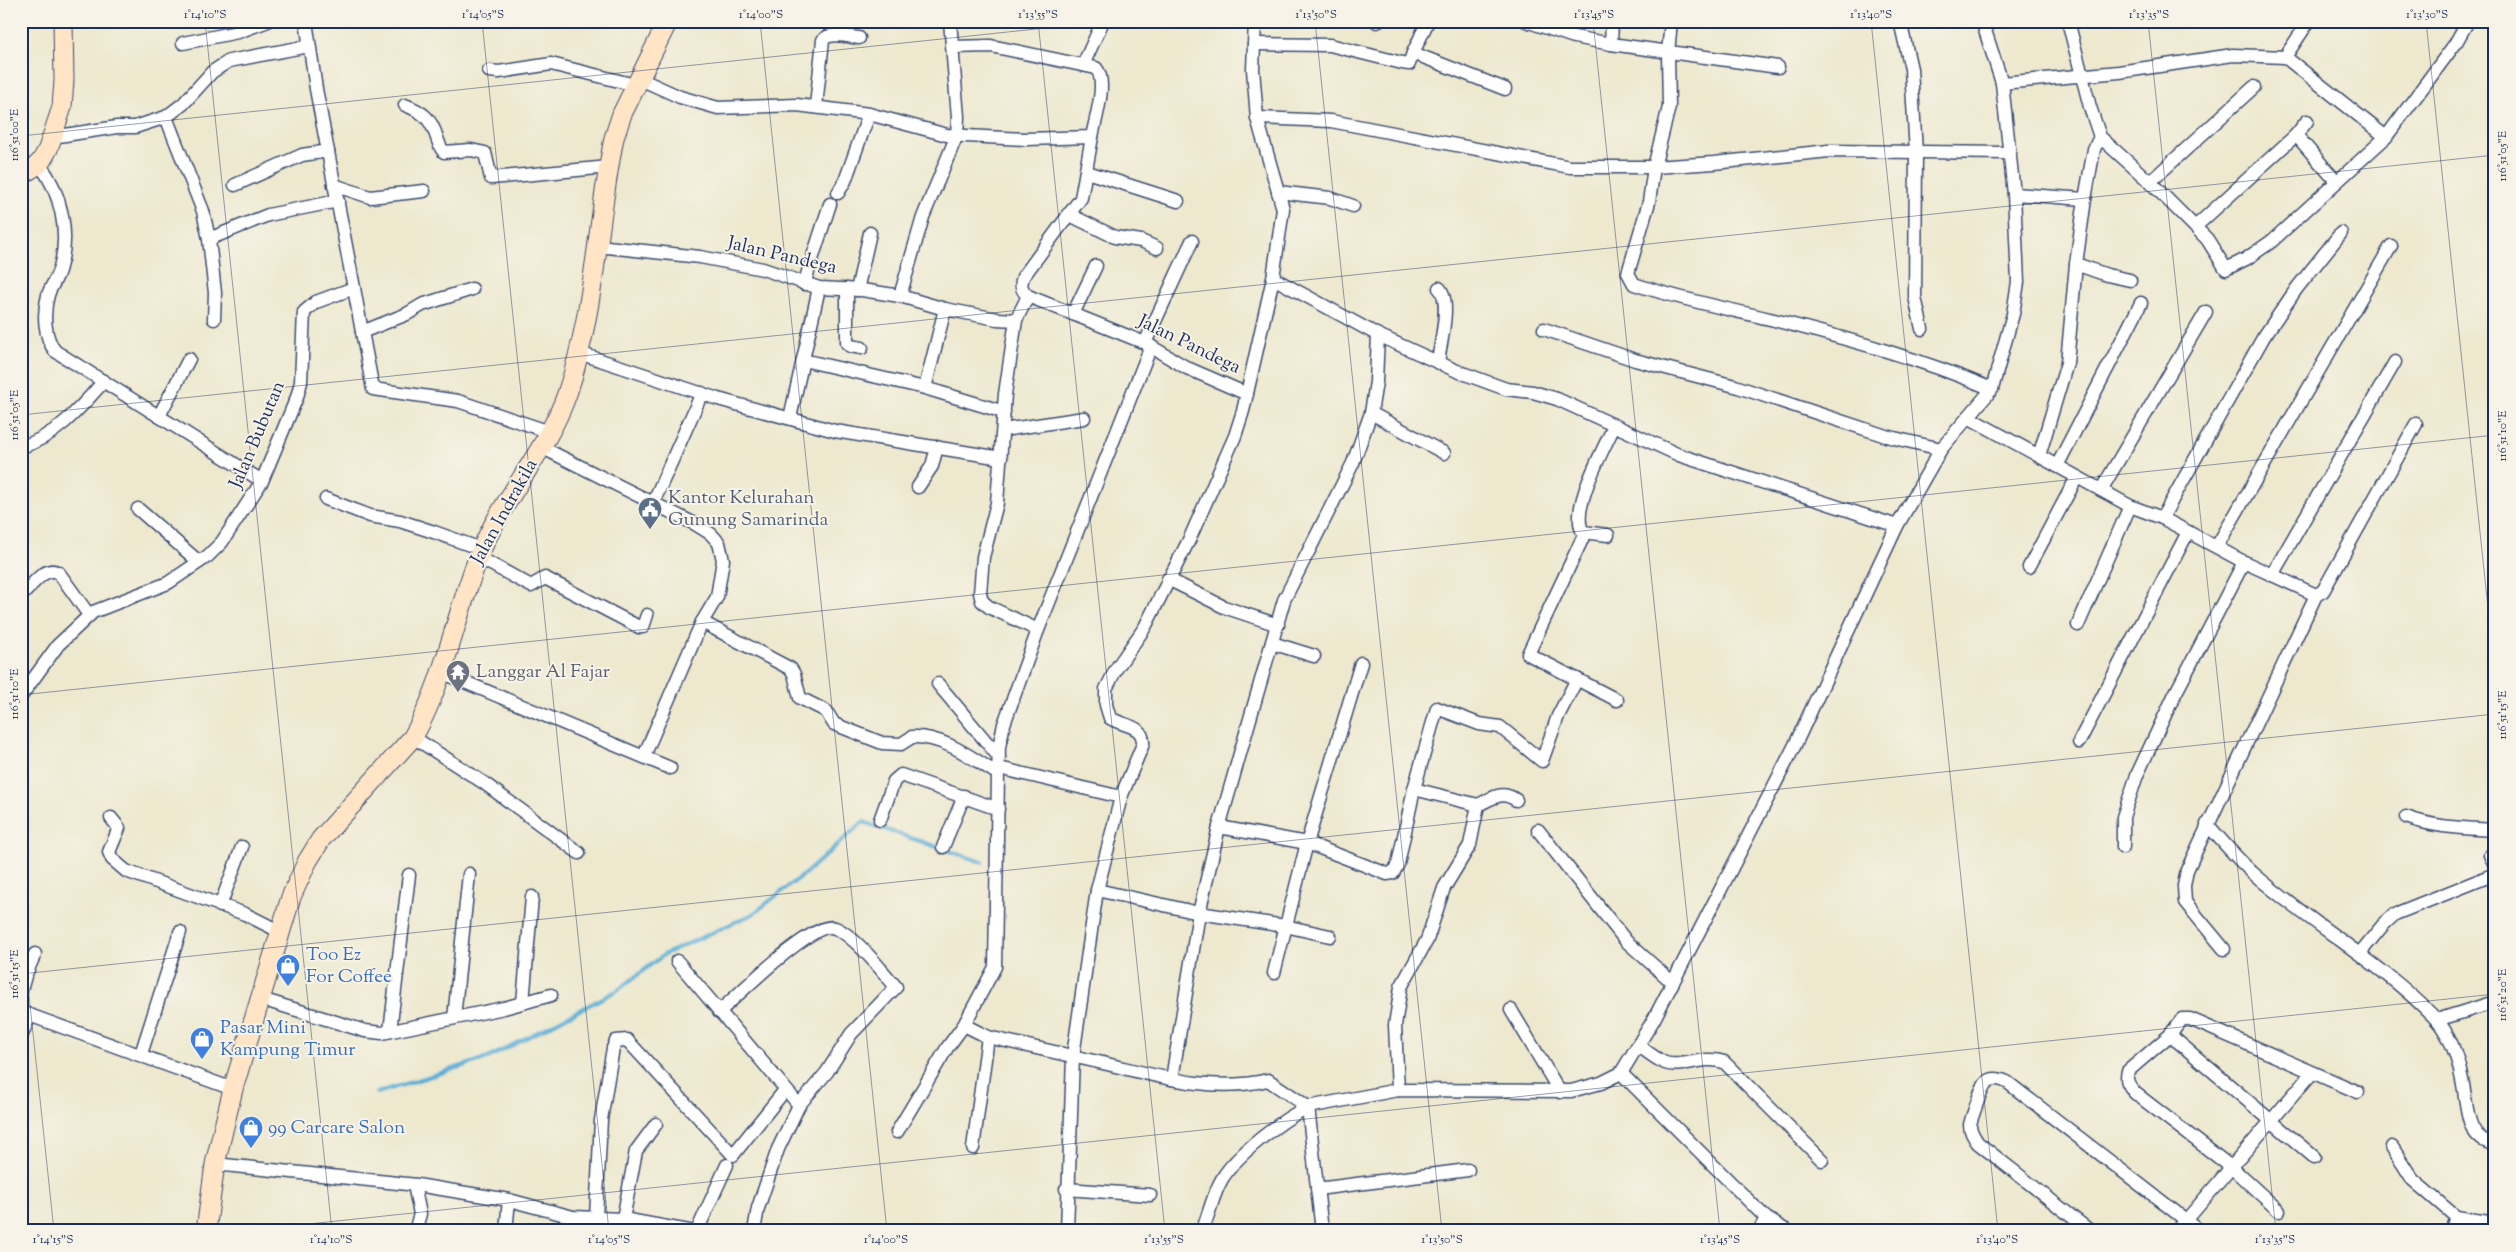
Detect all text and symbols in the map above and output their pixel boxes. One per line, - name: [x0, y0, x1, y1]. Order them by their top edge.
- text: 1°14'10"S: [184, 6, 226, 24]
- text: 1°14'05"S: [462, 6, 504, 24]
- text: 1°14'00"S: [739, 6, 783, 24]
- text: 1°13'55"S: [1018, 6, 1058, 24]
- text: 1°13'50"S: [1295, 6, 1337, 24]
- text: 1°13'45"S: [1574, 6, 1614, 24]
- text: 1°13'40"S: [1850, 6, 1892, 24]
- text: 1°13'35"S: [2129, 6, 2169, 24]
- text: 1°13'30"S: [2406, 6, 2448, 24]
- text: 116°51'00"E: [6, 108, 24, 161]
- text: 116°51'05"E: [2494, 130, 2512, 181]
- street label: Jalan Pandega: [724, 230, 839, 282]
- street label: Jalan Pandega: [1132, 308, 1245, 382]
- street label: Jalan Bubutan: [223, 377, 293, 494]
- text: 116°51'05"E: [6, 389, 24, 440]
- text: 116°51'10"E: [2494, 410, 2512, 461]
- street label: Jalan Indrakila: [464, 454, 545, 571]
- place label: Kantor Kelurahan Gunung Samarinda: [668, 485, 828, 534]
- public building icon: Kantor Kelurahan Gunung Samarinda: [637, 496, 663, 530]
- temple icon: Langgar Al Fajar: [445, 659, 471, 693]
- place label: Langgar Al Fajar: [476, 659, 610, 686]
- text: 116°51'10"E: [6, 668, 24, 719]
- text: 116°51'15"E: [2494, 690, 2512, 740]
- place label: Too Ez For Coffee: [306, 942, 392, 991]
- text: 116°51'15"E: [6, 949, 24, 999]
- shop icon: Too Ez For Coffee: [275, 953, 301, 987]
- text: 116°51'20"E: [2494, 968, 2512, 1021]
- place label: Pasar Mini Kampung Timur: [220, 1015, 355, 1064]
- shop icon: Pasar Mini Kampung Timur: [189, 1026, 215, 1060]
- shop icon: 99 Carcare Salon: [238, 1115, 264, 1149]
- place label: 99 Carcare Salon: [268, 1115, 405, 1142]
- text: 1°14'15"S: [33, 1231, 73, 1249]
- text: 1°14'10"S: [310, 1231, 352, 1249]
- text: 1°14'05"S: [588, 1231, 630, 1249]
- text: 1°14'00"S: [864, 1231, 908, 1249]
- text: 1°13'55"S: [1144, 1231, 1184, 1249]
- text: 1°13'50"S: [1421, 1231, 1463, 1249]
- text: 1°13'45"S: [1700, 1231, 1740, 1249]
- text: 1°13'40"S: [1976, 1231, 2018, 1249]
- text: 1°13'35"S: [2255, 1231, 2295, 1249]

